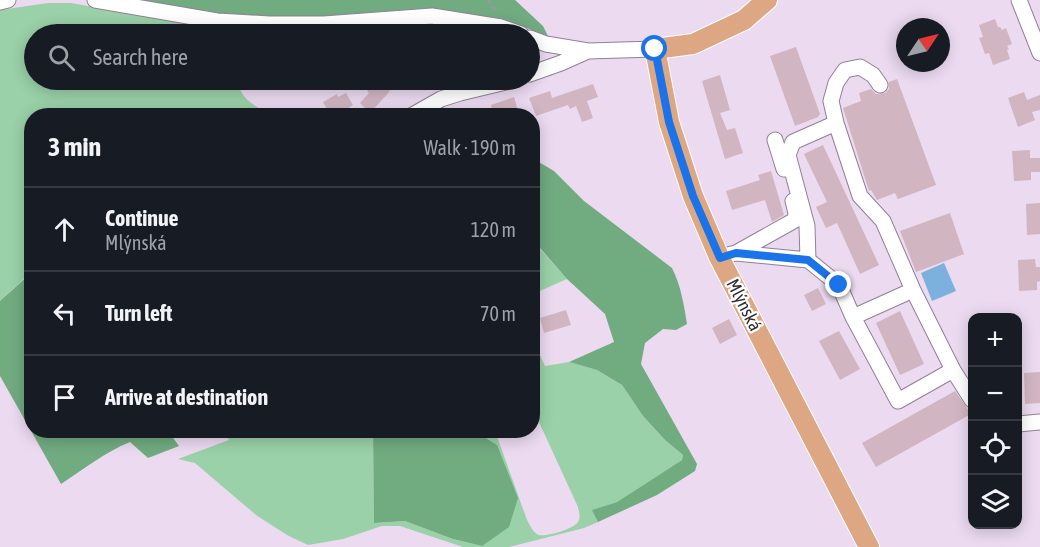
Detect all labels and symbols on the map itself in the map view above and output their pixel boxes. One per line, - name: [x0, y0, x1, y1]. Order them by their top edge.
- north arrow: [896, 18, 950, 72]
- route start: [641, 35, 667, 61]
- route end: [825, 271, 851, 297]
- street label: Mlýnská: [723, 275, 766, 334]

